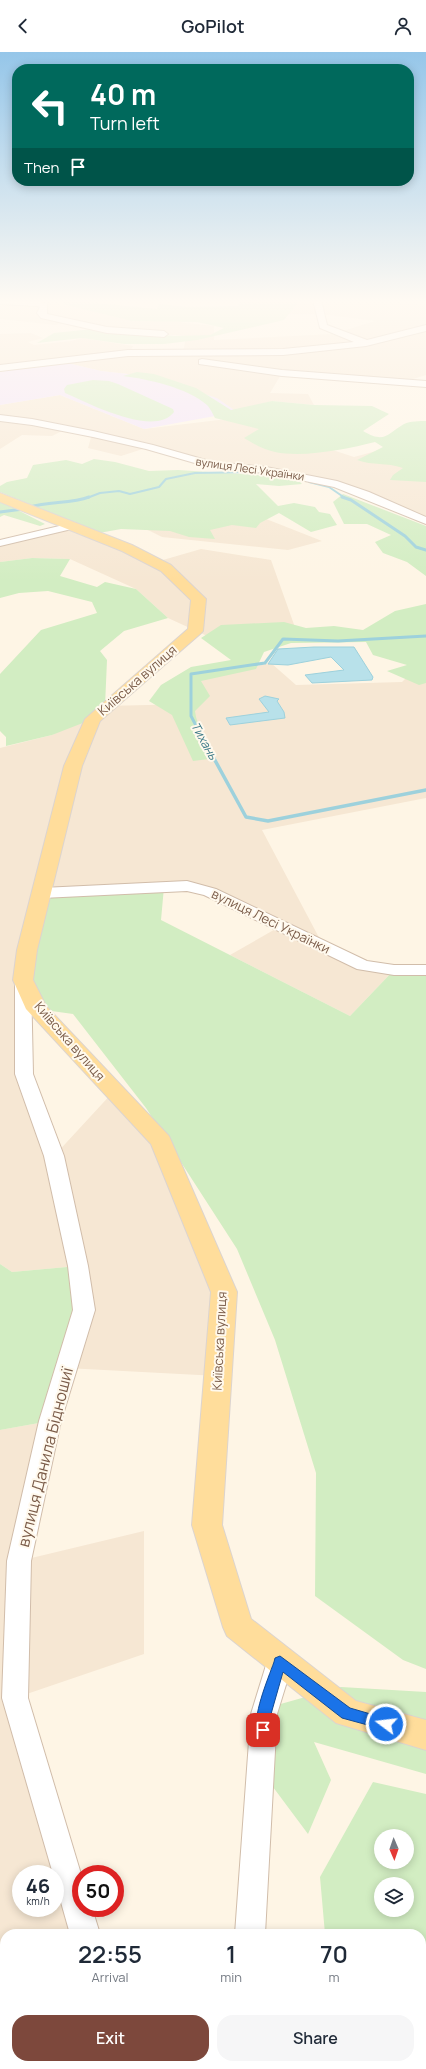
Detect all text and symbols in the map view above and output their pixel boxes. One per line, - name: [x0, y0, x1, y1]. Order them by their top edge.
- text: GoPilot: [181, 14, 245, 38]
- icon: back: [12, 15, 34, 37]
- icon: person: [392, 15, 414, 37]
- text: 40 m: [90, 75, 156, 113]
- icon: left: [24, 80, 76, 132]
- text: Turn left: [90, 111, 160, 135]
- icon: arrive: [67, 156, 89, 178]
- text: Then: [24, 157, 59, 178]
- street label: вулиця Лесі Українки: [195, 453, 305, 484]
- street label: Київська вулиця: [94, 641, 180, 719]
- water label: Тихань: [187, 719, 222, 763]
- street label: вулиця Лесі Українки: [209, 885, 333, 957]
- street label: Київська вулиця: [31, 998, 109, 1084]
- street label: Київська вулиця: [207, 1291, 231, 1391]
- street label: вулиця Данила Бідношиї: [12, 1364, 78, 1549]
- position arrow: [365, 1703, 407, 1745]
- pin: [246, 1713, 280, 1747]
- icon: arrive: [252, 1719, 274, 1741]
- north arrow: [374, 1829, 414, 1869]
- map controls: [374, 1829, 414, 1917]
- speed limit sign: 50: [72, 1865, 124, 1917]
- text: 46: [26, 1872, 50, 1899]
- button: layers: [374, 1877, 414, 1917]
- text: km/h: [26, 1894, 50, 1908]
- text: 22:55: [78, 1937, 142, 1970]
- text: 1: [226, 1937, 236, 1970]
- text: 70: [320, 1937, 348, 1970]
- text: Arrival: [92, 1968, 129, 1986]
- text: min: [220, 1968, 242, 1986]
- text: m: [328, 1968, 339, 1986]
- button: Exit: [12, 2015, 209, 2061]
- button: Share: [217, 2015, 414, 2061]

